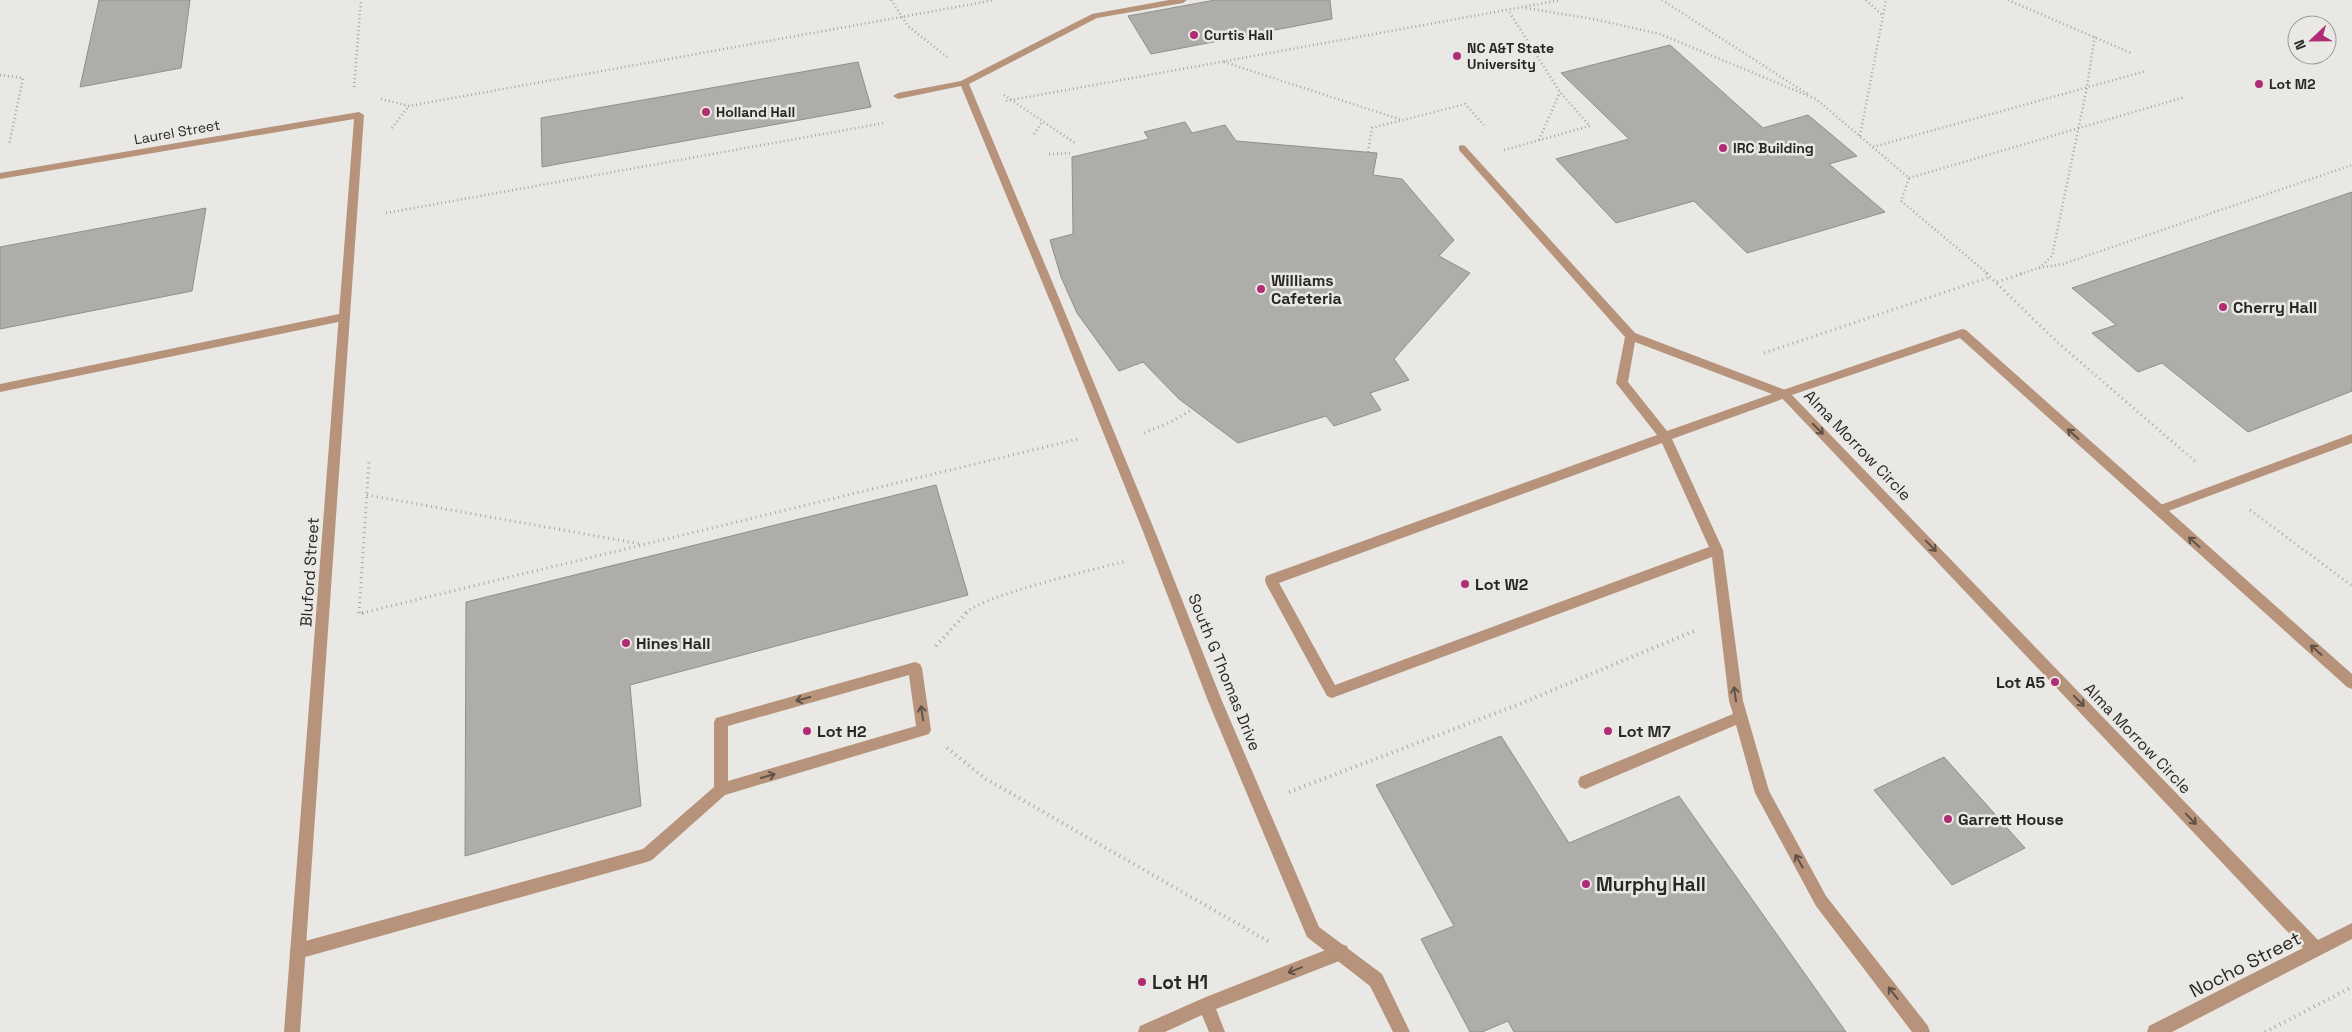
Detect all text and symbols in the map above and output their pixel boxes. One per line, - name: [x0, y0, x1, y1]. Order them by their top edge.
- north arrow: [2287, 15, 2337, 65]
- place label: Curtis Hall: [1204, 26, 1273, 44]
- marker: Curtis Hall: [1188, 29, 1200, 41]
- text: N: [2290, 37, 2310, 53]
- place label: NC A&T State University: [1467, 39, 1554, 73]
- marker: NC A&T State University: [1451, 50, 1463, 62]
- place label: Lot M2: [2269, 75, 2316, 93]
- marker: Lot M2: [2253, 78, 2265, 90]
- place label: Holland Hall: [716, 103, 795, 121]
- marker: Holland Hall: [700, 106, 712, 118]
- street label: Laurel Street: [132, 116, 222, 148]
- place label: IRC Building: [1733, 139, 1814, 157]
- marker: IRC Building: [1717, 142, 1729, 154]
- place label: Williams Cafeteria: [1271, 270, 1342, 309]
- marker: Williams Cafeteria: [1255, 283, 1267, 295]
- place label: Cherry Hall: [2233, 297, 2317, 318]
- marker: Cherry Hall: [2217, 301, 2229, 313]
- street label: Alma Morrow Circle: [1799, 385, 1916, 505]
- one-way arrow: [1812, 423, 1824, 435]
- one-way arrow: [2067, 428, 2080, 439]
- street label: Bluford Street: [295, 516, 324, 628]
- one-way arrow: [2188, 536, 2201, 548]
- one-way arrow: [1925, 539, 1937, 552]
- place label: Lot W2: [1475, 574, 1528, 595]
- marker: Lot W2: [1459, 578, 1471, 590]
- street label: South G Thomas Drive: [1183, 590, 1266, 754]
- place label: Hines Hall: [636, 633, 711, 654]
- marker: Hines Hall: [620, 637, 632, 649]
- one-way arrow: [2309, 644, 2322, 656]
- place label: Lot A5: [1996, 672, 2045, 693]
- marker: Lot A5: [2049, 676, 2061, 688]
- street label: Alma Morrow Circle: [2079, 678, 2196, 798]
- one-way arrow: [1730, 686, 1740, 702]
- one-way arrow: [795, 695, 811, 705]
- one-way arrow: [2073, 695, 2085, 708]
- one-way arrow: [917, 706, 927, 722]
- place label: Lot H2: [817, 721, 867, 742]
- place label: Lot M7: [1618, 721, 1671, 742]
- marker: Lot H2: [801, 725, 813, 737]
- marker: Lot M7: [1602, 725, 1614, 737]
- one-way arrow: [760, 770, 776, 780]
- place label: Garrett House: [1958, 809, 2064, 830]
- marker: Garrett House: [1942, 813, 1954, 825]
- one-way arrow: [2185, 813, 2197, 825]
- one-way arrow: [1794, 853, 1804, 868]
- place label: Murphy Hall: [1596, 872, 1706, 897]
- marker: Murphy Hall: [1580, 878, 1592, 890]
- street label: Nocho Street: [2185, 926, 2305, 1003]
- one-way arrow: [1288, 966, 1303, 975]
- place label: Lot H1: [1152, 970, 1208, 995]
- marker: Lot H1: [1136, 976, 1148, 988]
- one-way arrow: [1887, 987, 1898, 1000]

